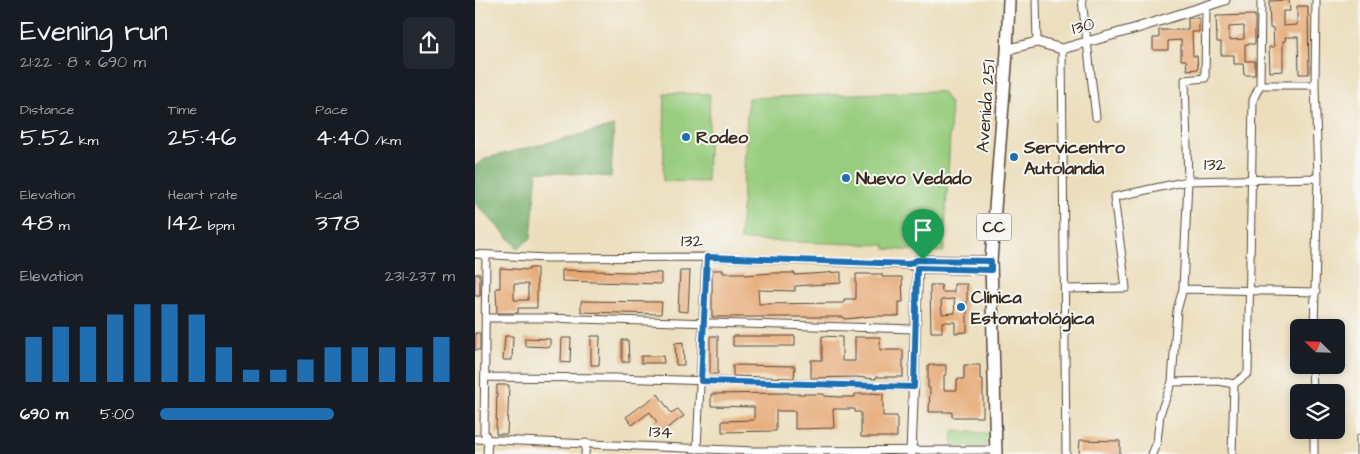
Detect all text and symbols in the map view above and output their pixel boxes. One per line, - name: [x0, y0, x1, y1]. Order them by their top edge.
- street label: 130: [1069, 11, 1097, 41]
- text: Evening run: [20, 12, 168, 51]
- button: share: [403, 17, 455, 69]
- text: 21:22 · 8 × 690 m: [20, 51, 146, 73]
- street label: Avenida 251: [970, 59, 1002, 153]
- text: Distance: [20, 100, 74, 120]
- text: Time: [168, 100, 197, 120]
- text: Pace: [315, 100, 348, 120]
- text: 5.52: [20, 120, 73, 155]
- text: 25:46: [168, 120, 237, 155]
- text: 4:40: [315, 120, 369, 155]
- place label: Rodeo: [696, 125, 749, 150]
- text: km: [73, 131, 98, 151]
- text: /km: [369, 131, 401, 151]
- marker: Rodeo: [680, 131, 692, 143]
- place label: Servicentro Autolandia: [1023, 135, 1126, 181]
- marker: Servicentro Autolandia: [1008, 151, 1020, 163]
- street label: 132: [1204, 152, 1227, 177]
- place label: Nuevo Vedado: [856, 166, 972, 191]
- marker: Nuevo Vedado: [840, 172, 852, 184]
- text: Elevation: [20, 185, 75, 205]
- text: Heart rate: [168, 185, 238, 205]
- text: kcal: [315, 185, 342, 205]
- text: 48: [20, 205, 53, 240]
- text: 142: [168, 205, 202, 240]
- text: 378: [315, 205, 360, 240]
- pin: [902, 209, 944, 260]
- road number: CC: [977, 213, 1011, 240]
- text: m: [53, 216, 70, 236]
- text: bpm: [202, 216, 234, 236]
- icon: arrive: [909, 216, 937, 244]
- street label: 132: [681, 228, 704, 254]
- text: Elevation: [20, 265, 83, 287]
- text: 231–237 m: [385, 265, 455, 287]
- place label: Clínica Estomatológica: [971, 285, 1095, 332]
- marker: Clínica Estomatológica: [955, 301, 967, 313]
- north arrow: [1290, 319, 1345, 374]
- map controls: [1290, 319, 1345, 439]
- button: layers: [1290, 384, 1345, 439]
- text: 690 m: [20, 403, 68, 425]
- text: 5:00: [100, 403, 134, 425]
- street label: 134: [649, 419, 673, 445]

